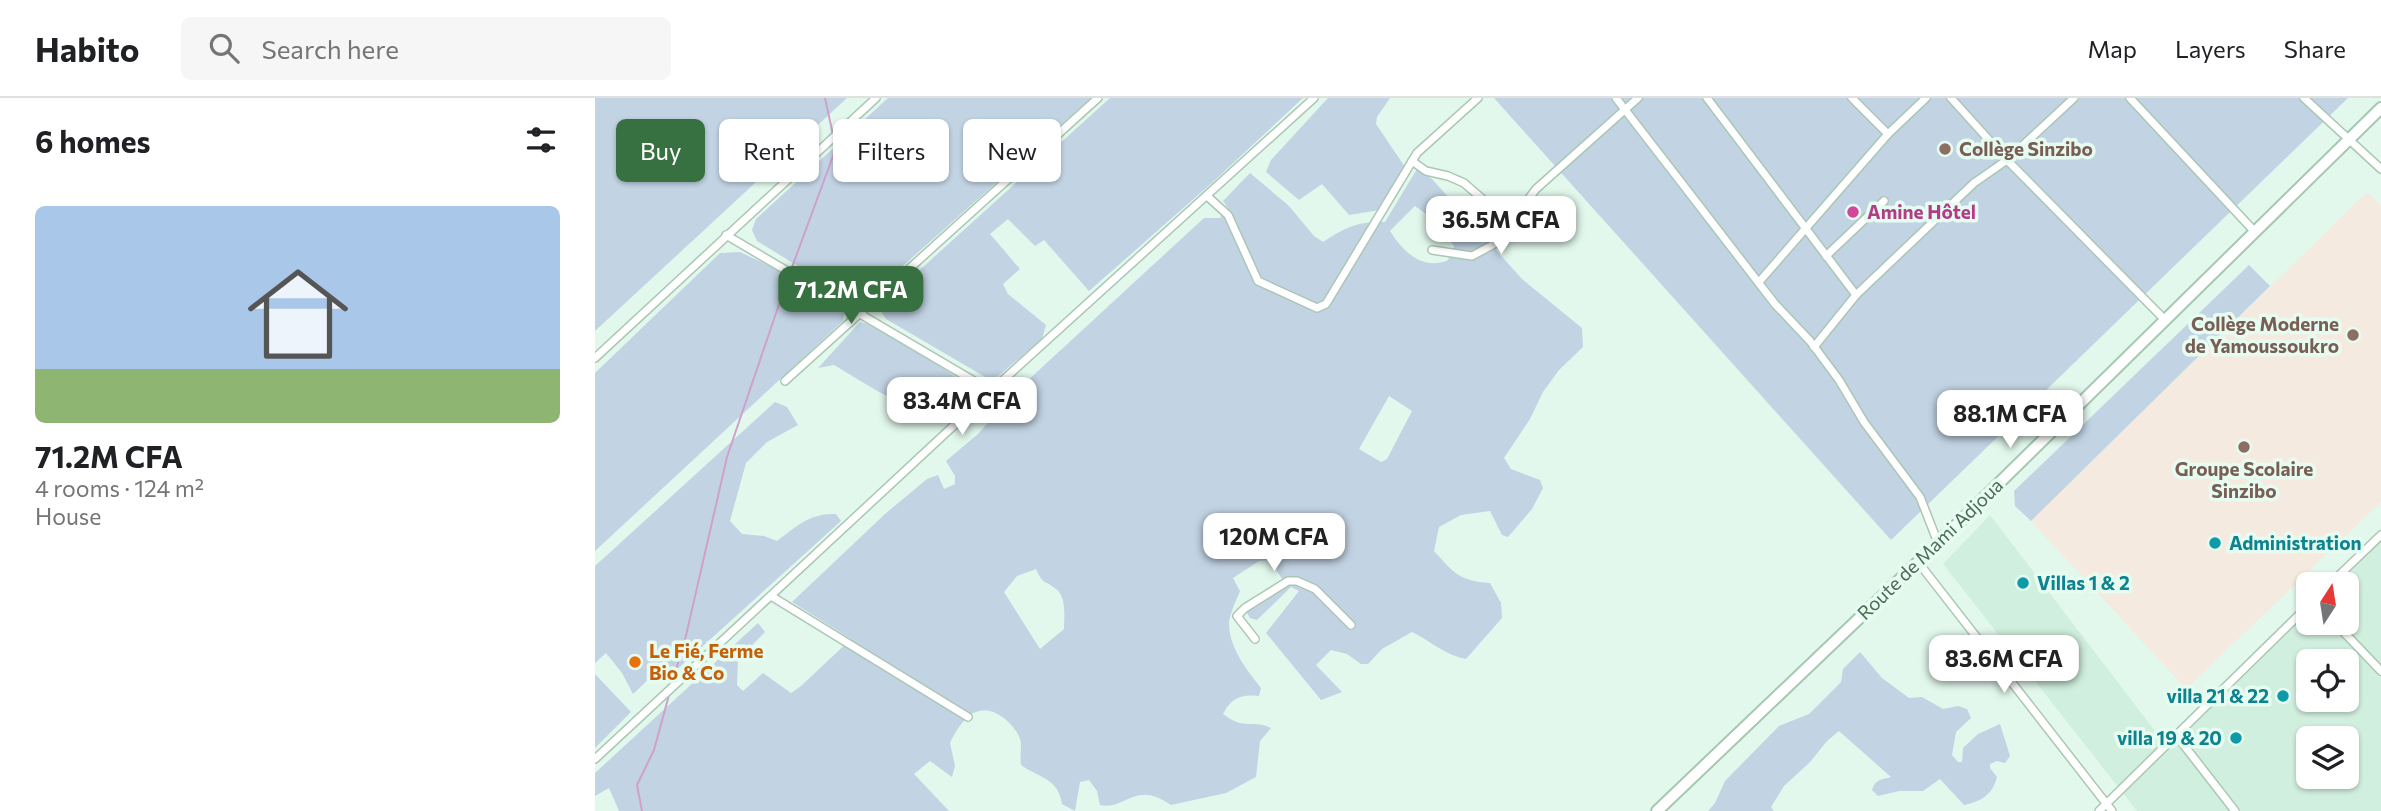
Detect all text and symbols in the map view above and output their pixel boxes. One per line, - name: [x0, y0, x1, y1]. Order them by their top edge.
- search box: [181, 17, 671, 80]
- text: Habito: [35, 28, 139, 69]
- icon: search: [205, 29, 243, 67]
- text: Search here: [261, 33, 399, 64]
- text: Map: [2088, 34, 2137, 63]
- text: Layers: [2175, 34, 2246, 63]
- text: Share: [2284, 34, 2346, 63]
- chip: Buy: [616, 119, 705, 182]
- chip: Rent: [719, 119, 819, 182]
- chip: Filters: [833, 119, 949, 182]
- chip: New: [963, 119, 1061, 182]
- icon: filters: [522, 121, 560, 159]
- text: 6 homes: [35, 122, 150, 159]
- place label: Collège Sinzibo: [1959, 137, 2093, 160]
- marker: Collège Sinzibo: [1937, 141, 1953, 157]
- pin: 36.5M CFA: [1421, 197, 1581, 256]
- place label: Amine Hôtel: [1867, 200, 1976, 223]
- marker: Amine Hôtel: [1845, 204, 1861, 220]
- text: 36.5M CFA: [1442, 205, 1560, 233]
- icon: home: [235, 251, 361, 377]
- pin: 71.2M CFA: [771, 266, 931, 326]
- text: 71.2M CFA: [794, 275, 908, 303]
- place label: Collège Moderne de Yamoussoukro: [2185, 312, 2339, 357]
- marker: Collège Moderne de Yamoussoukro: [2345, 327, 2361, 343]
- pin: 83.4M CFA: [882, 378, 1042, 437]
- text: 83.4M CFA: [903, 386, 1021, 414]
- pin: 88.1M CFA: [1930, 390, 2090, 450]
- text: 88.1M CFA: [1953, 399, 2067, 427]
- text: 71.2M CFA: [35, 437, 183, 474]
- marker: Groupe Scolaire Sinzibo: [2236, 439, 2252, 455]
- place label: Groupe Scolaire Sinzibo: [2175, 457, 2313, 502]
- street label: Route de Mami Adjoua: [1852, 473, 2007, 624]
- text: 4 rooms · 124 m²: [35, 474, 204, 502]
- text: House: [35, 502, 101, 530]
- pin: 120M CFA: [1202, 514, 1346, 573]
- text: 120M CFA: [1219, 522, 1329, 550]
- place label: Administration: [2229, 531, 2362, 554]
- marker: Administration: [2207, 535, 2223, 551]
- place label: Villas 1 & 2: [2037, 571, 2130, 594]
- north arrow: [2296, 572, 2359, 635]
- map controls: [2296, 572, 2359, 789]
- marker: Villas 1 & 2: [2015, 575, 2031, 591]
- pin: 83.6M CFA: [1924, 636, 2084, 695]
- place label: Le Fié, Ferme Bio & Co: [649, 639, 763, 684]
- text: 83.6M CFA: [1945, 644, 2063, 672]
- button: locate: [2296, 649, 2359, 712]
- marker: Le Fié, Ferme Bio & Co: [627, 654, 643, 670]
- place label: villa 21 & 22: [2167, 684, 2269, 707]
- marker: villa 21 & 22: [2275, 688, 2291, 704]
- place label: villa 19 & 20: [2117, 726, 2222, 749]
- button: layers: [2296, 726, 2359, 789]
- marker: villa 19 & 20: [2228, 730, 2244, 746]

